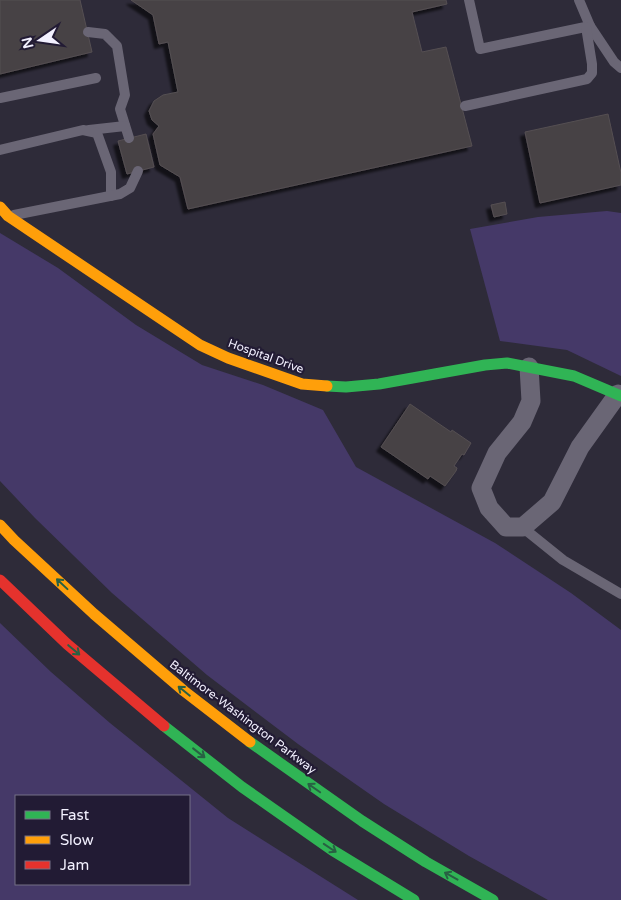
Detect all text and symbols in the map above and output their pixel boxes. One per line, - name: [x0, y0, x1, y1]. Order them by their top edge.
- north arrow: [15, 15, 65, 65]
- text: N: [18, 35, 37, 50]
- street label: Hospital Drive: [226, 336, 306, 376]
- one-way arrow: [55, 578, 68, 590]
- one-way arrow: [67, 644, 80, 655]
- street label: Baltimore-Washington Parkway: [167, 657, 319, 777]
- one-way arrow: [178, 686, 191, 697]
- one-way arrow: [192, 748, 205, 759]
- one-way arrow: [307, 783, 321, 793]
- legend: [15, 795, 190, 885]
- text: Fast: [60, 806, 90, 824]
- text: Slow: [60, 831, 94, 849]
- one-way arrow: [323, 844, 337, 854]
- text: Jam: [60, 856, 89, 874]
- one-way arrow: [443, 871, 458, 881]

